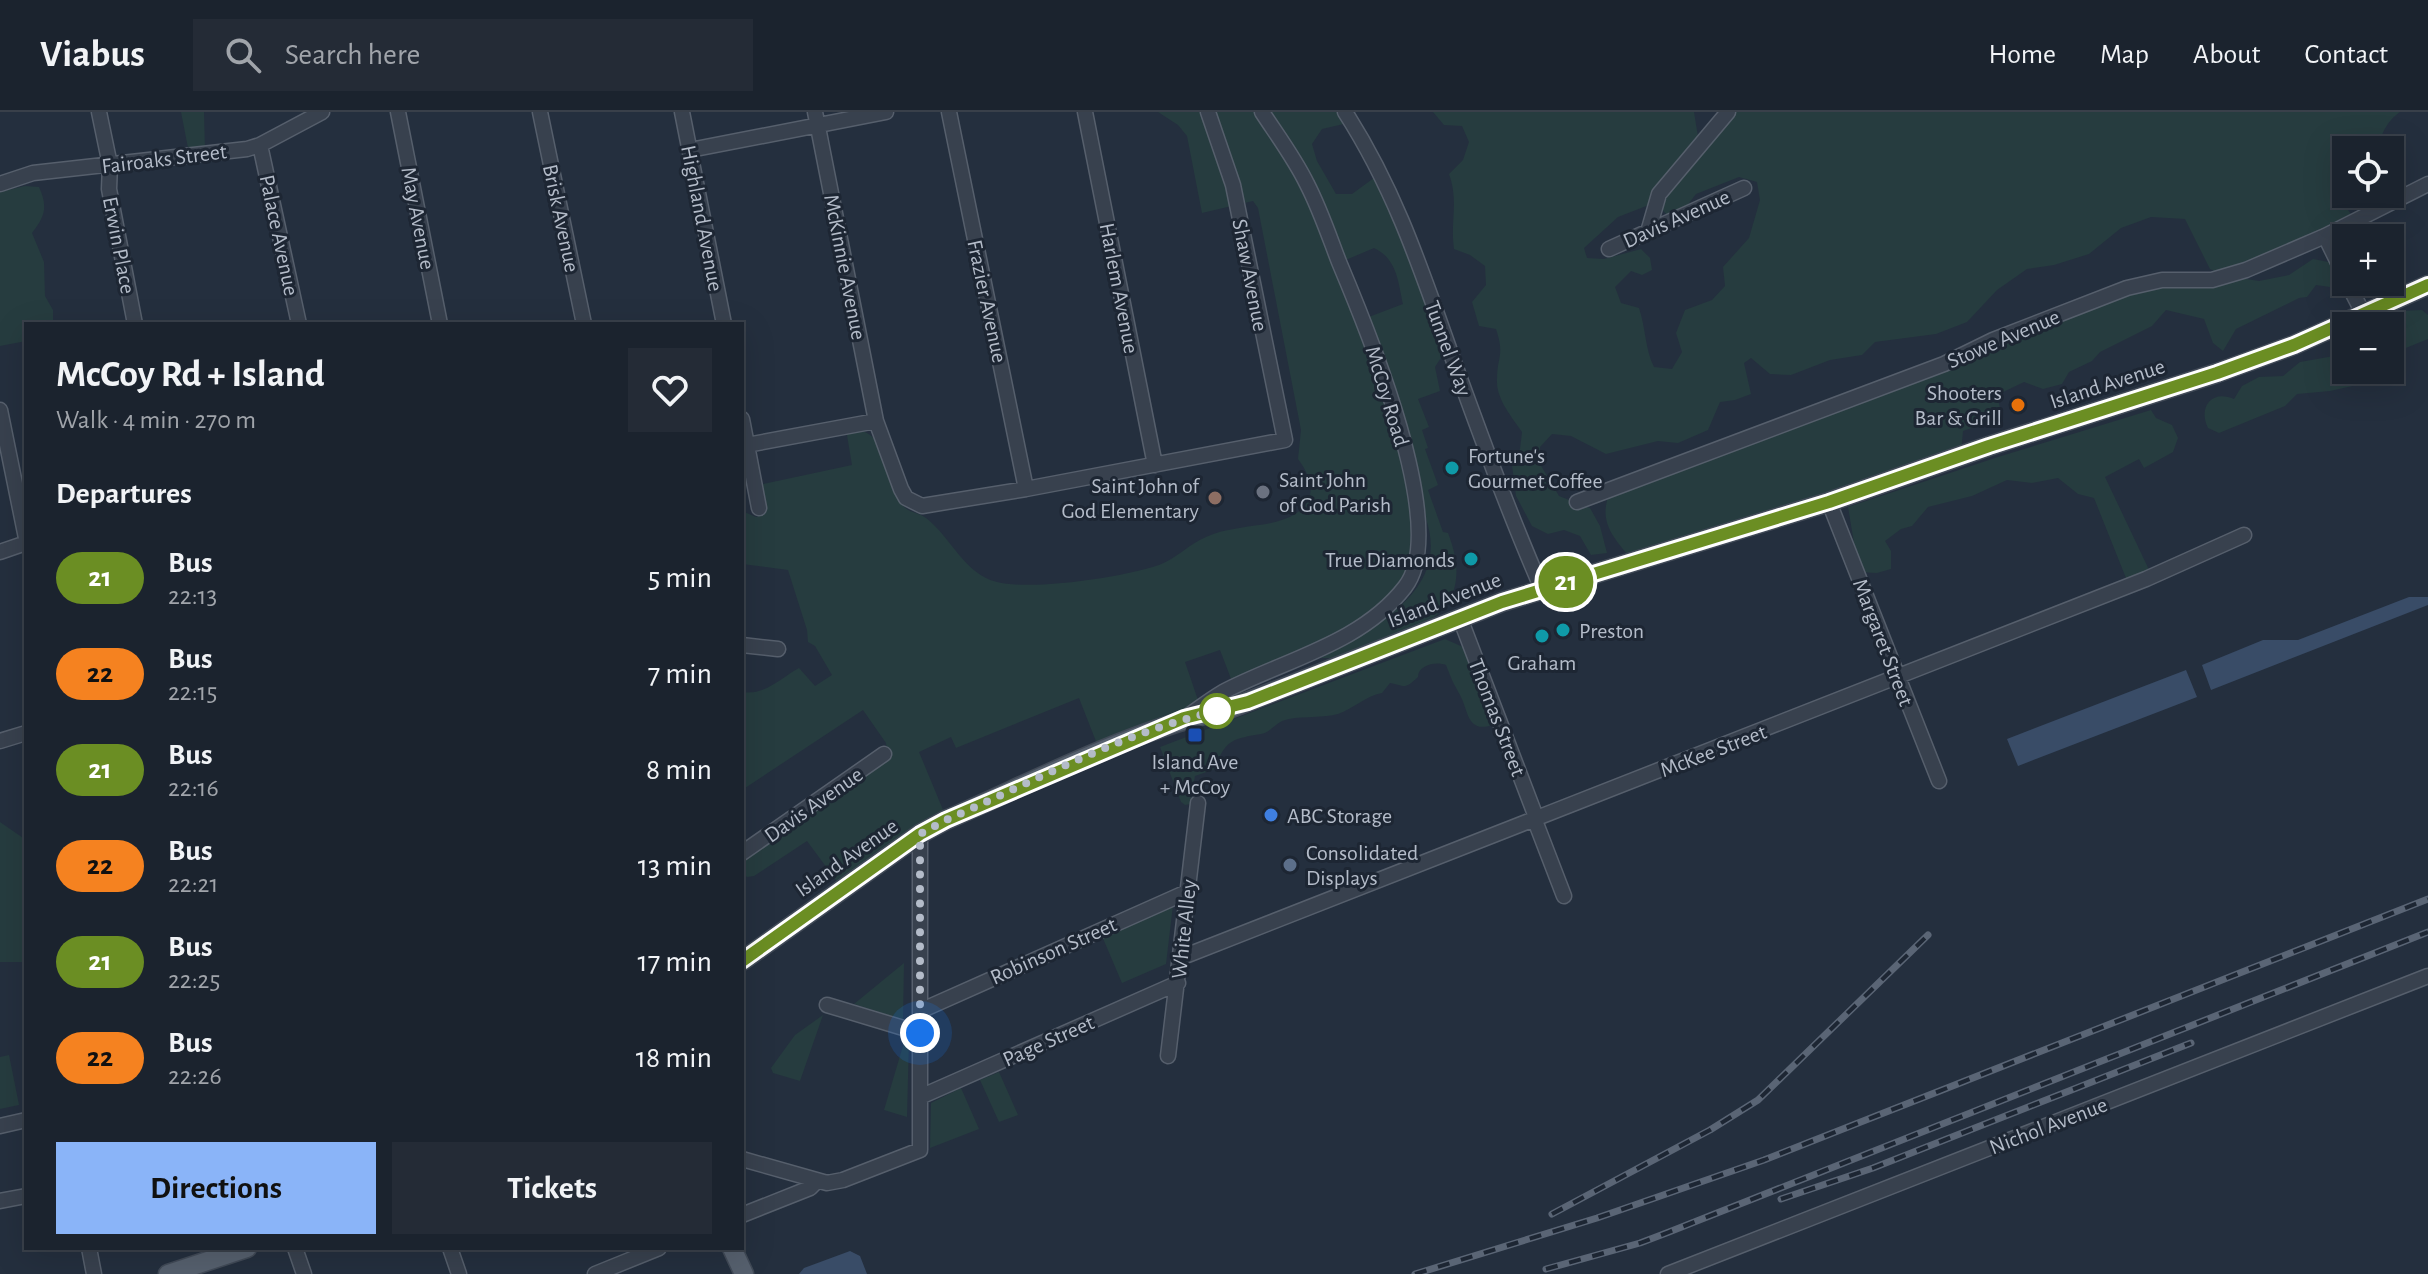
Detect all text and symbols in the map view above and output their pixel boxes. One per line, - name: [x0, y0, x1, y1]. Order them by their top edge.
- search box: [193, 19, 753, 91]
- icon: search: [221, 33, 265, 77]
- text: Viabus: [40, 36, 145, 74]
- text: Search here: [285, 40, 420, 70]
- text: Home: [1989, 41, 2056, 69]
- text: Map: [2100, 41, 2149, 69]
- text: About: [2193, 41, 2261, 69]
- text: Contact: [2305, 41, 2388, 69]
- map controls: [2332, 136, 2404, 384]
- button: locate: [2332, 136, 2404, 208]
- street label: Fairoaks Street: [100, 140, 228, 178]
- street label: Highland Avenue: [677, 143, 727, 293]
- street label: Brisk Avenue: [539, 162, 583, 274]
- street label: May Avenue: [397, 165, 439, 271]
- street label: Palace Avenue: [255, 173, 303, 298]
- street label: Davis Avenue: [1620, 186, 1733, 252]
- street label: McKinnie Avenue: [820, 193, 870, 342]
- street label: Erwin Place: [99, 195, 139, 296]
- street label: Shaw Avenue: [1228, 217, 1272, 333]
- street label: Harlem Avenue: [1096, 221, 1142, 355]
- button: +: [2332, 224, 2404, 296]
- street label: Frazier Avenue: [963, 238, 1011, 365]
- street label: Tunnel Way: [1421, 298, 1476, 399]
- street label: Stowe Avenue: [1944, 305, 2063, 372]
- button: −: [2332, 312, 2404, 384]
- street label: McCoy Road: [1361, 344, 1413, 449]
- button: heart: [628, 348, 712, 432]
- street label: Island Avenue: [2047, 355, 2168, 413]
- text: McCoy Rd + Island: [56, 356, 325, 394]
- place label: Shooters Bar & Grill: [1915, 382, 2002, 429]
- marker: Shooters Bar & Grill: [2009, 396, 2027, 414]
- text: Walk · 4 min · 270 m: [56, 407, 256, 433]
- place label: Fortune's Gourmet Coffee: [1468, 445, 1603, 492]
- marker: Fortune's Gourmet Coffee: [1443, 459, 1461, 477]
- place label: Saint John of God Parish: [1279, 469, 1391, 516]
- place label: Saint John of God Elementary: [1061, 475, 1200, 522]
- text: Departures: [56, 479, 192, 509]
- marker: Saint John of God Parish: [1254, 483, 1272, 501]
- marker: Saint John of God Elementary: [1206, 489, 1224, 507]
- text: Bus: [168, 548, 213, 578]
- place label: True Diamonds: [1325, 549, 1455, 571]
- marker: True Diamonds: [1462, 550, 1480, 568]
- line badge: 21: [1530, 556, 1602, 608]
- text: 5 min: [648, 563, 712, 593]
- text: 21: [88, 564, 112, 592]
- street label: Island Avenue: [1385, 568, 1504, 632]
- text: 21: [1554, 568, 1578, 596]
- street label: Margaret Street: [1849, 576, 1917, 709]
- text: 22:13: [168, 583, 217, 609]
- place label: Preston: [1579, 620, 1644, 642]
- marker: Preston: [1554, 621, 1572, 639]
- marker: Graham: [1533, 627, 1551, 645]
- text: Bus: [168, 644, 213, 674]
- place label: Graham: [1508, 652, 1576, 674]
- street label: Thomas Street: [1465, 656, 1530, 779]
- text: 7 min: [648, 659, 712, 689]
- text: 22: [87, 660, 113, 688]
- text: 22:15: [168, 679, 217, 705]
- unlabelled marker: [1200, 694, 1234, 728]
- street label: McKee Street: [1657, 721, 1770, 781]
- marker: Island Ave + McCoy: [1186, 726, 1204, 744]
- text: Bus: [168, 740, 213, 770]
- place label: Island Ave + McCoy: [1152, 751, 1238, 798]
- text: 8 min: [646, 755, 712, 785]
- text: 21: [88, 756, 112, 784]
- street label: Davis Avenue: [760, 763, 867, 847]
- text: 22:16: [168, 775, 219, 801]
- place label: ABC Storage: [1287, 805, 1392, 827]
- marker: ABC Storage: [1262, 806, 1280, 824]
- street label: Island Avenue: [791, 815, 902, 901]
- text: Bus: [168, 836, 213, 866]
- place label: Consolidated Displays: [1306, 842, 1418, 889]
- text: 13 min: [638, 851, 712, 881]
- text: 22: [87, 852, 113, 880]
- marker: Consolidated Displays: [1281, 856, 1299, 874]
- text: 22:21: [168, 871, 218, 897]
- street label: White Alley: [1168, 878, 1200, 980]
- street label: Robinson Street: [987, 913, 1120, 989]
- text: Bus: [168, 932, 213, 962]
- text: 17 min: [637, 947, 712, 977]
- text: 21: [88, 948, 112, 976]
- text: 22:25: [168, 967, 220, 993]
- street label: Page Street: [999, 1011, 1097, 1071]
- your location: [900, 1013, 940, 1053]
- text: Bus: [168, 1028, 213, 1058]
- text: 18 min: [636, 1043, 712, 1073]
- text: 22: [87, 1044, 113, 1072]
- text: 22:26: [168, 1063, 222, 1089]
- street label: Nichol Avenue: [1986, 1093, 2110, 1158]
- button: Directions: [56, 1142, 376, 1234]
- button: Tickets: [392, 1142, 712, 1234]

